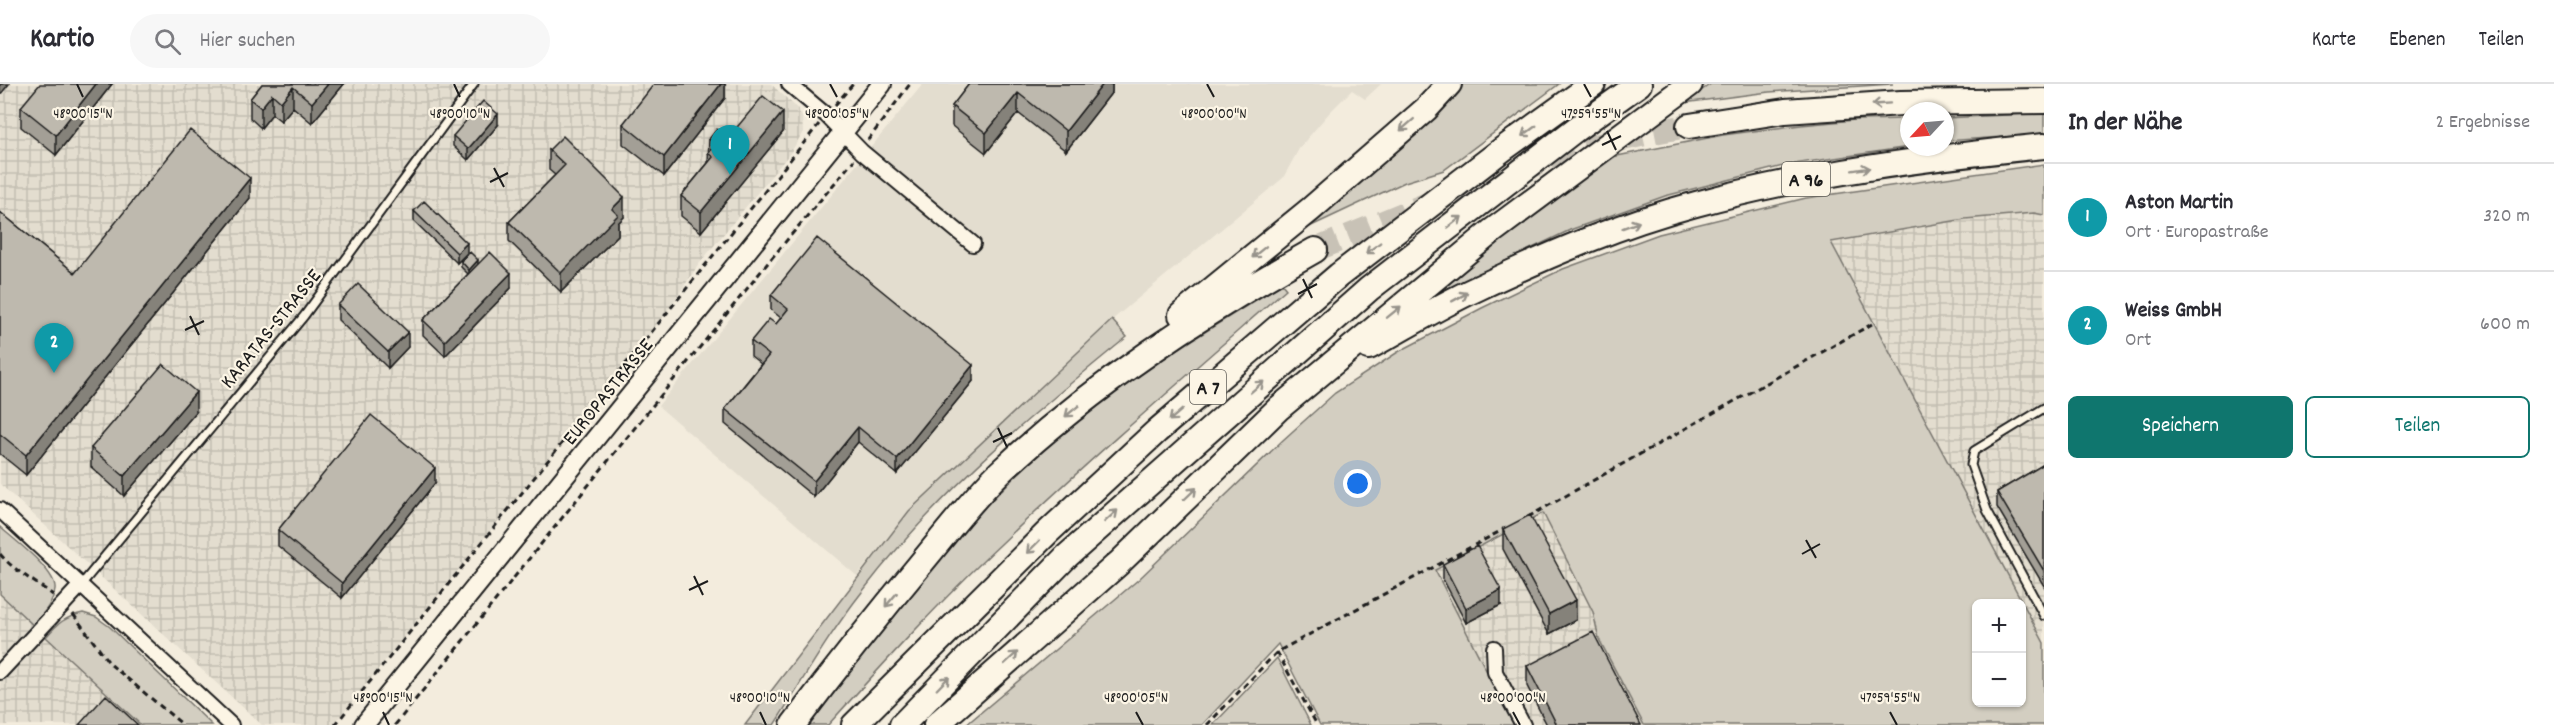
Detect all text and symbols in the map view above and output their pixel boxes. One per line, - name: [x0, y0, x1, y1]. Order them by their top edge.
- search box: [130, 14, 550, 68]
- text: Kartio: [30, 21, 94, 61]
- icon: search: [151, 25, 184, 58]
- text: Hier suchen: [199, 26, 295, 57]
- text: Karte: [2312, 26, 2356, 56]
- text: Ebenen: [2389, 26, 2446, 56]
- text: Teilen: [2479, 26, 2524, 56]
- one-way arrow: [1871, 99, 1891, 110]
- north arrow: [1900, 102, 1954, 156]
- text: 48°00'15"N: [53, 104, 113, 126]
- text: 48°00'10"N: [430, 104, 490, 126]
- text: 48°00'05"N: [805, 104, 869, 126]
- text: 48°00'00"N: [1181, 104, 1247, 126]
- text: 47°59'55"N: [1561, 104, 1621, 126]
- text: In der Nähe: [2068, 105, 2182, 142]
- text: 2 Ergebnisse: [2435, 109, 2530, 137]
- one-way arrow: [1400, 118, 1415, 132]
- one-way arrow: [1521, 124, 1537, 137]
- pin: 1: [710, 126, 750, 175]
- road number: A 96: [1782, 162, 1830, 196]
- one-way arrow: [1851, 163, 1871, 174]
- text: Aston Martin: [2125, 188, 2233, 219]
- text: 1: [2085, 203, 2090, 231]
- text: 320 m: [2483, 203, 2530, 231]
- one-way arrow: [1447, 216, 1463, 229]
- one-way arrow: [1622, 219, 1640, 230]
- text: Ort · Europastraße: [2125, 219, 2269, 247]
- one-way arrow: [1365, 242, 1381, 255]
- one-way arrow: [1251, 245, 1267, 258]
- street label: KARATAS-STRASSE: [215, 263, 330, 396]
- one-way arrow: [1451, 291, 1468, 303]
- text: Weiss GmbH: [2125, 296, 2222, 327]
- one-way arrow: [1386, 306, 1402, 319]
- text: 2: [2083, 311, 2092, 339]
- text: 600 m: [2480, 311, 2530, 339]
- pin: 2: [34, 324, 74, 373]
- text: Ort: [2125, 327, 2151, 355]
- street label: EUROPASTRASSE: [557, 332, 662, 453]
- road number: A 7: [1190, 370, 1226, 404]
- one-way arrow: [1249, 380, 1264, 394]
- button: Speichern: [2068, 396, 2293, 458]
- button: Teilen: [2305, 396, 2530, 458]
- one-way arrow: [1064, 405, 1080, 418]
- one-way arrow: [1169, 408, 1184, 422]
- your location: [1343, 469, 1372, 498]
- one-way arrow: [1182, 486, 1197, 501]
- one-way arrow: [1103, 509, 1118, 523]
- one-way arrow: [1025, 539, 1040, 554]
- one-way arrow: [884, 592, 898, 607]
- map controls: [1972, 599, 2026, 707]
- button: +: [1972, 599, 2026, 653]
- one-way arrow: [1003, 651, 1018, 665]
- button: −: [1972, 653, 2026, 707]
- one-way arrow: [935, 676, 950, 691]
- text: 48°00'15"N: [353, 688, 413, 710]
- text: 48°00'10"N: [730, 688, 790, 710]
- text: 48°00'05"N: [1104, 688, 1168, 710]
- text: 48°00'00"N: [1480, 688, 1546, 710]
- text: 47°59'55"N: [1860, 688, 1920, 710]

